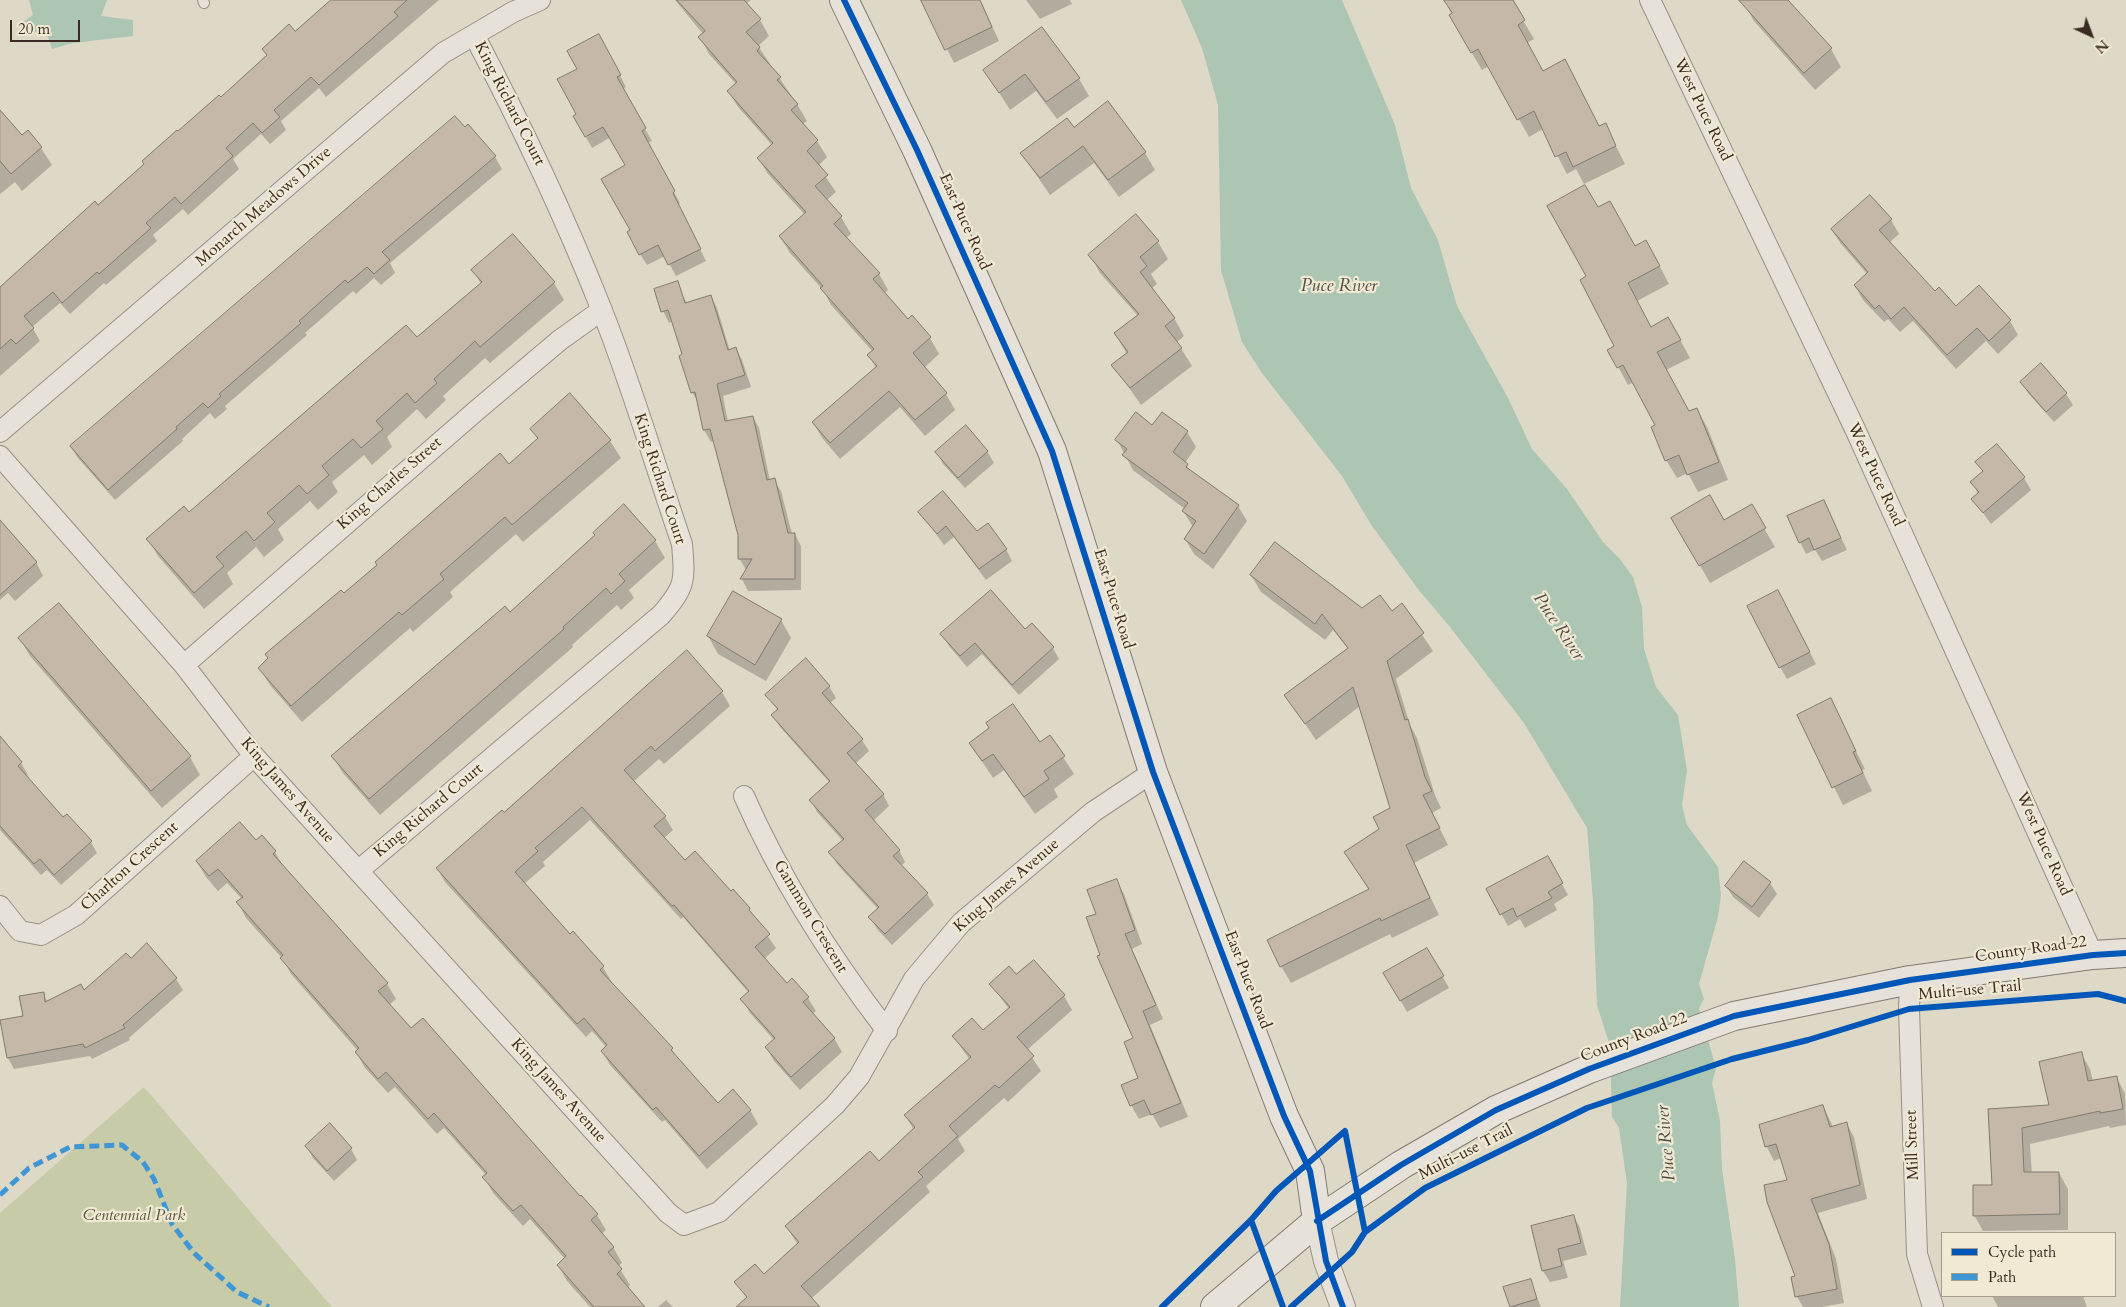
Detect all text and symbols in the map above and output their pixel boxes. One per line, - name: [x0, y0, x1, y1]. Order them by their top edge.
- scale bar: [12, 10, 82, 42]
- north arrow: [2066, 10, 2116, 60]
- text: 20 m: [18, 19, 50, 39]
- text: N: [2091, 35, 2112, 57]
- street label: King Richard Court: [469, 39, 549, 169]
- street label: West Puce Road: [1669, 56, 1735, 164]
- street label: Monarch Meadows Drive: [192, 143, 336, 271]
- street label: East Puce Road: [934, 171, 994, 273]
- water label: Puce River: [1301, 276, 1377, 298]
- street label: King Richard Court: [629, 411, 689, 547]
- street label: West Puce Road: [1843, 420, 1907, 530]
- street label: King Charles Street: [334, 433, 446, 535]
- street label: East Puce Road: [1089, 547, 1137, 651]
- water label: Puce River: [1528, 589, 1588, 665]
- street label: King James Avenue: [236, 734, 338, 848]
- street label: King Richard Court: [371, 760, 487, 862]
- street label: West Puce Road: [2011, 789, 2075, 899]
- street label: Charlton Crescent: [77, 818, 183, 916]
- street label: King James Avenue: [950, 835, 1064, 937]
- street label: Gammon Crescent: [769, 857, 851, 977]
- street label: East Puce Road: [1219, 928, 1275, 1032]
- street label: County Road 22: [1974, 933, 2088, 967]
- street label: Multi-use Trail: [1918, 977, 2022, 1005]
- street label: County Road 22: [1578, 1009, 1690, 1067]
- street label: King James Avenue: [506, 1035, 610, 1147]
- water label: Puce River: [1653, 1104, 1681, 1182]
- street label: Mill Street: [1902, 1109, 1924, 1181]
- street label: Multi-use Trail: [1416, 1121, 1516, 1185]
- park label: Centennial Park: [83, 1206, 185, 1226]
- legend: [1941, 1232, 2116, 1297]
- text: Cycle path: [1988, 1242, 2056, 1262]
- text: Path: [1988, 1267, 2016, 1287]

